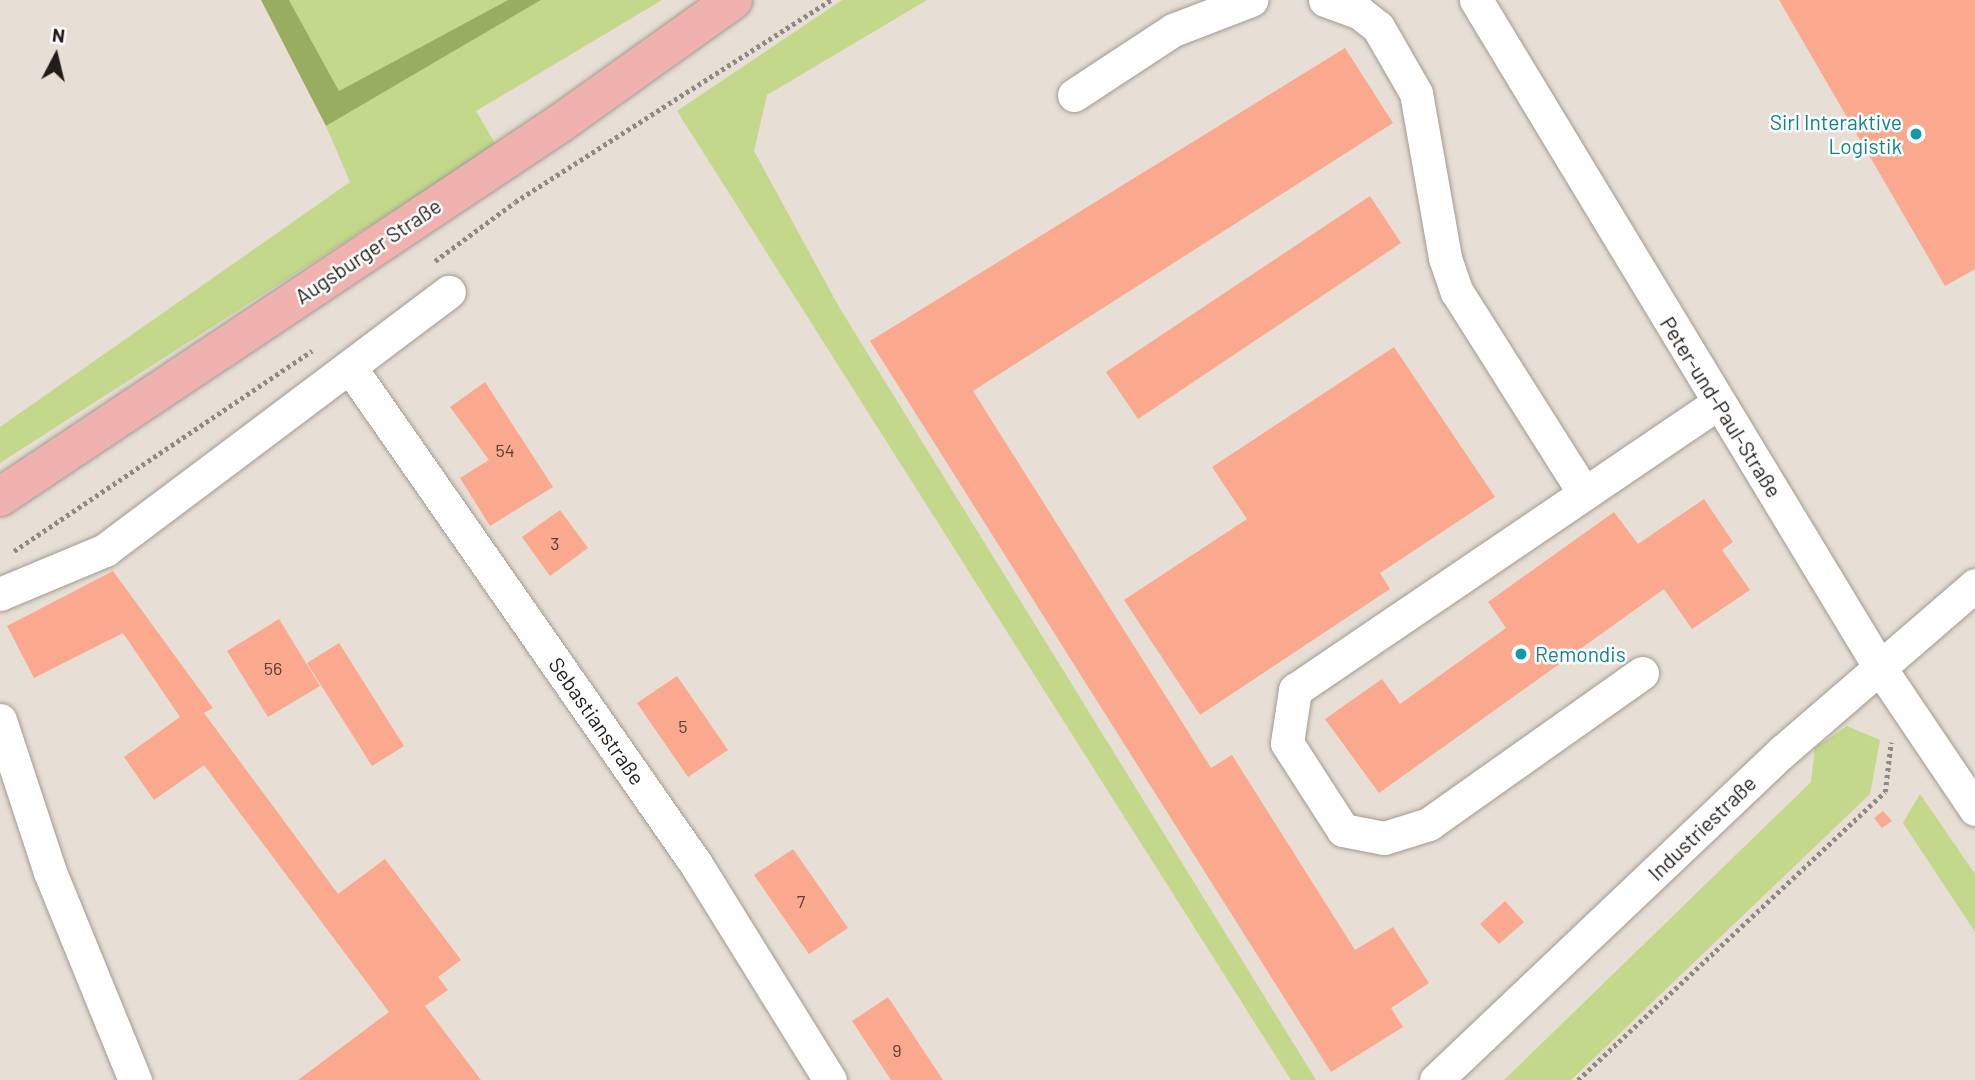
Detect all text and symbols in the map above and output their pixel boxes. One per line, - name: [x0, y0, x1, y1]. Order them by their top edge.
- north arrow: [21, 21, 91, 91]
- text: N: [51, 22, 66, 47]
- place label: Sirl Interaktive Logistik: [1770, 109, 1902, 159]
- marker: Sirl Interaktive Logistik: [1908, 126, 1924, 142]
- street label: Augsburger Straße: [290, 193, 446, 309]
- street label: Peter-und-Paul-Straße: [1655, 312, 1787, 502]
- house number: 54: [495, 439, 515, 461]
- house number: 3: [550, 532, 560, 554]
- place label: Remondis: [1535, 641, 1626, 667]
- marker: Remondis: [1513, 646, 1529, 662]
- street label: Sebastianstraße: [544, 652, 650, 790]
- house number: 56: [264, 657, 282, 679]
- house number: 5: [678, 715, 688, 737]
- street label: Industriestraße: [1643, 770, 1761, 886]
- house number: 7: [797, 890, 805, 912]
- house number: 9: [892, 1039, 902, 1061]

